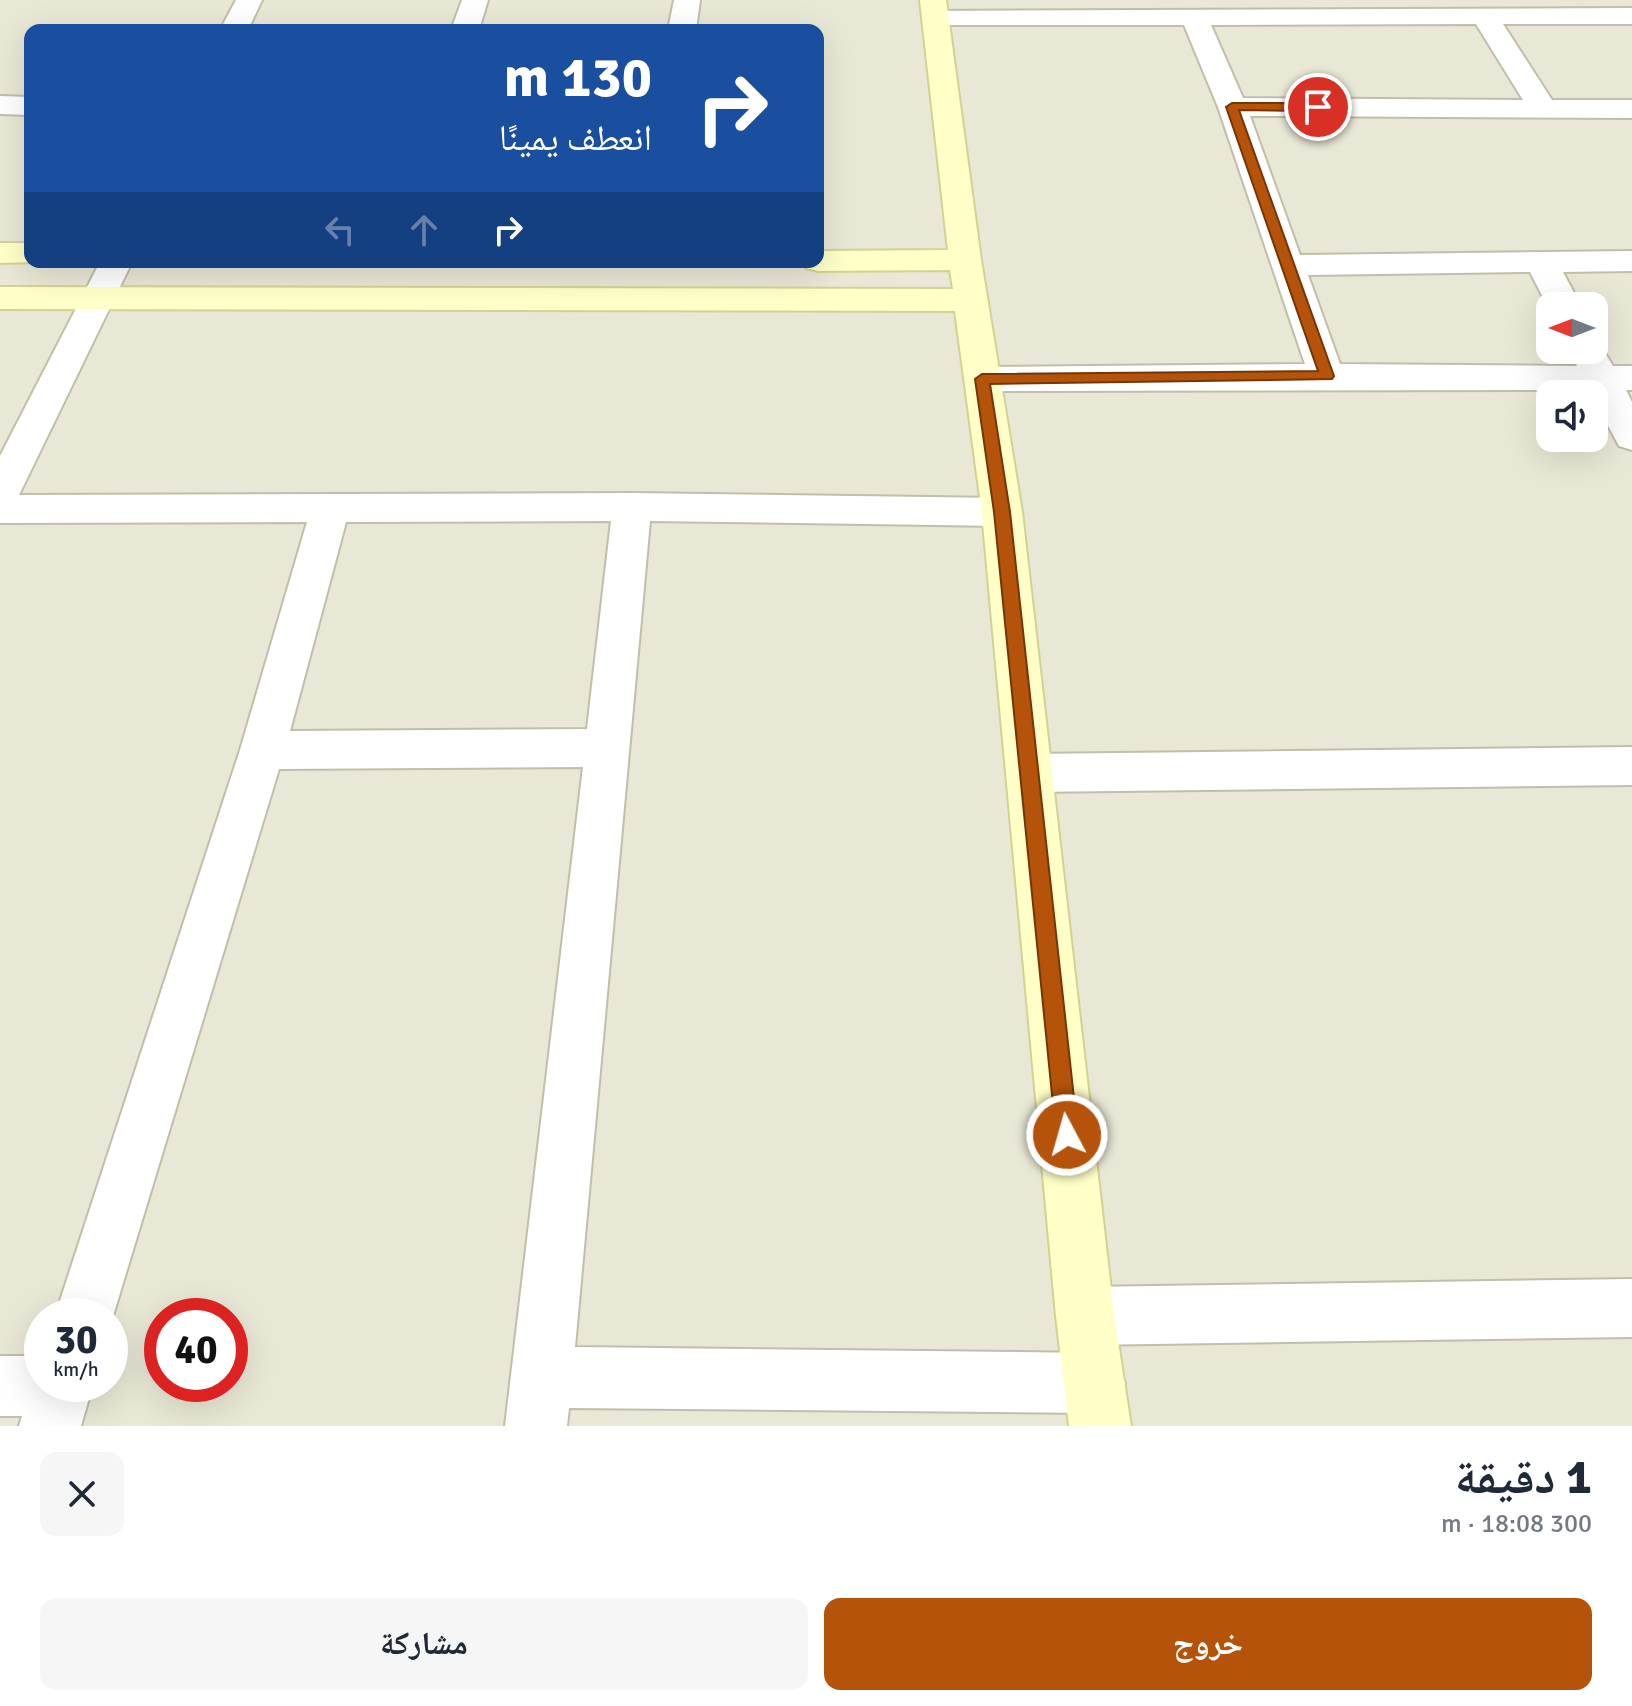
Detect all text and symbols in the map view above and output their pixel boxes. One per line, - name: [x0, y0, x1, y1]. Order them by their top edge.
- text: 130 m: [504, 43, 652, 112]
- icon: right: [680, 56, 784, 160]
- pin: [1284, 73, 1352, 141]
- icon: arrive: [1296, 85, 1340, 129]
- text: انعطف يمينًا: [499, 116, 652, 161]
- icon: left: [318, 208, 362, 252]
- icon: ahead: [402, 208, 446, 252]
- icon: right: [486, 208, 530, 252]
- north arrow: [1536, 292, 1608, 364]
- map controls: [1536, 292, 1608, 452]
- button: sound: [1536, 380, 1608, 452]
- position arrow: [1025, 1093, 1109, 1177]
- speed limit sign: 40: [144, 1298, 248, 1402]
- text: 30: [54, 1315, 98, 1365]
- text: km/h: [53, 1357, 99, 1382]
- text: 1 دقيقة: [1455, 1448, 1592, 1507]
- button: close: [40, 1452, 124, 1536]
- text: 300 m · 18:08: [1441, 1508, 1592, 1540]
- button: مشاركة: [40, 1598, 808, 1690]
- button: خروج: [824, 1598, 1592, 1690]

